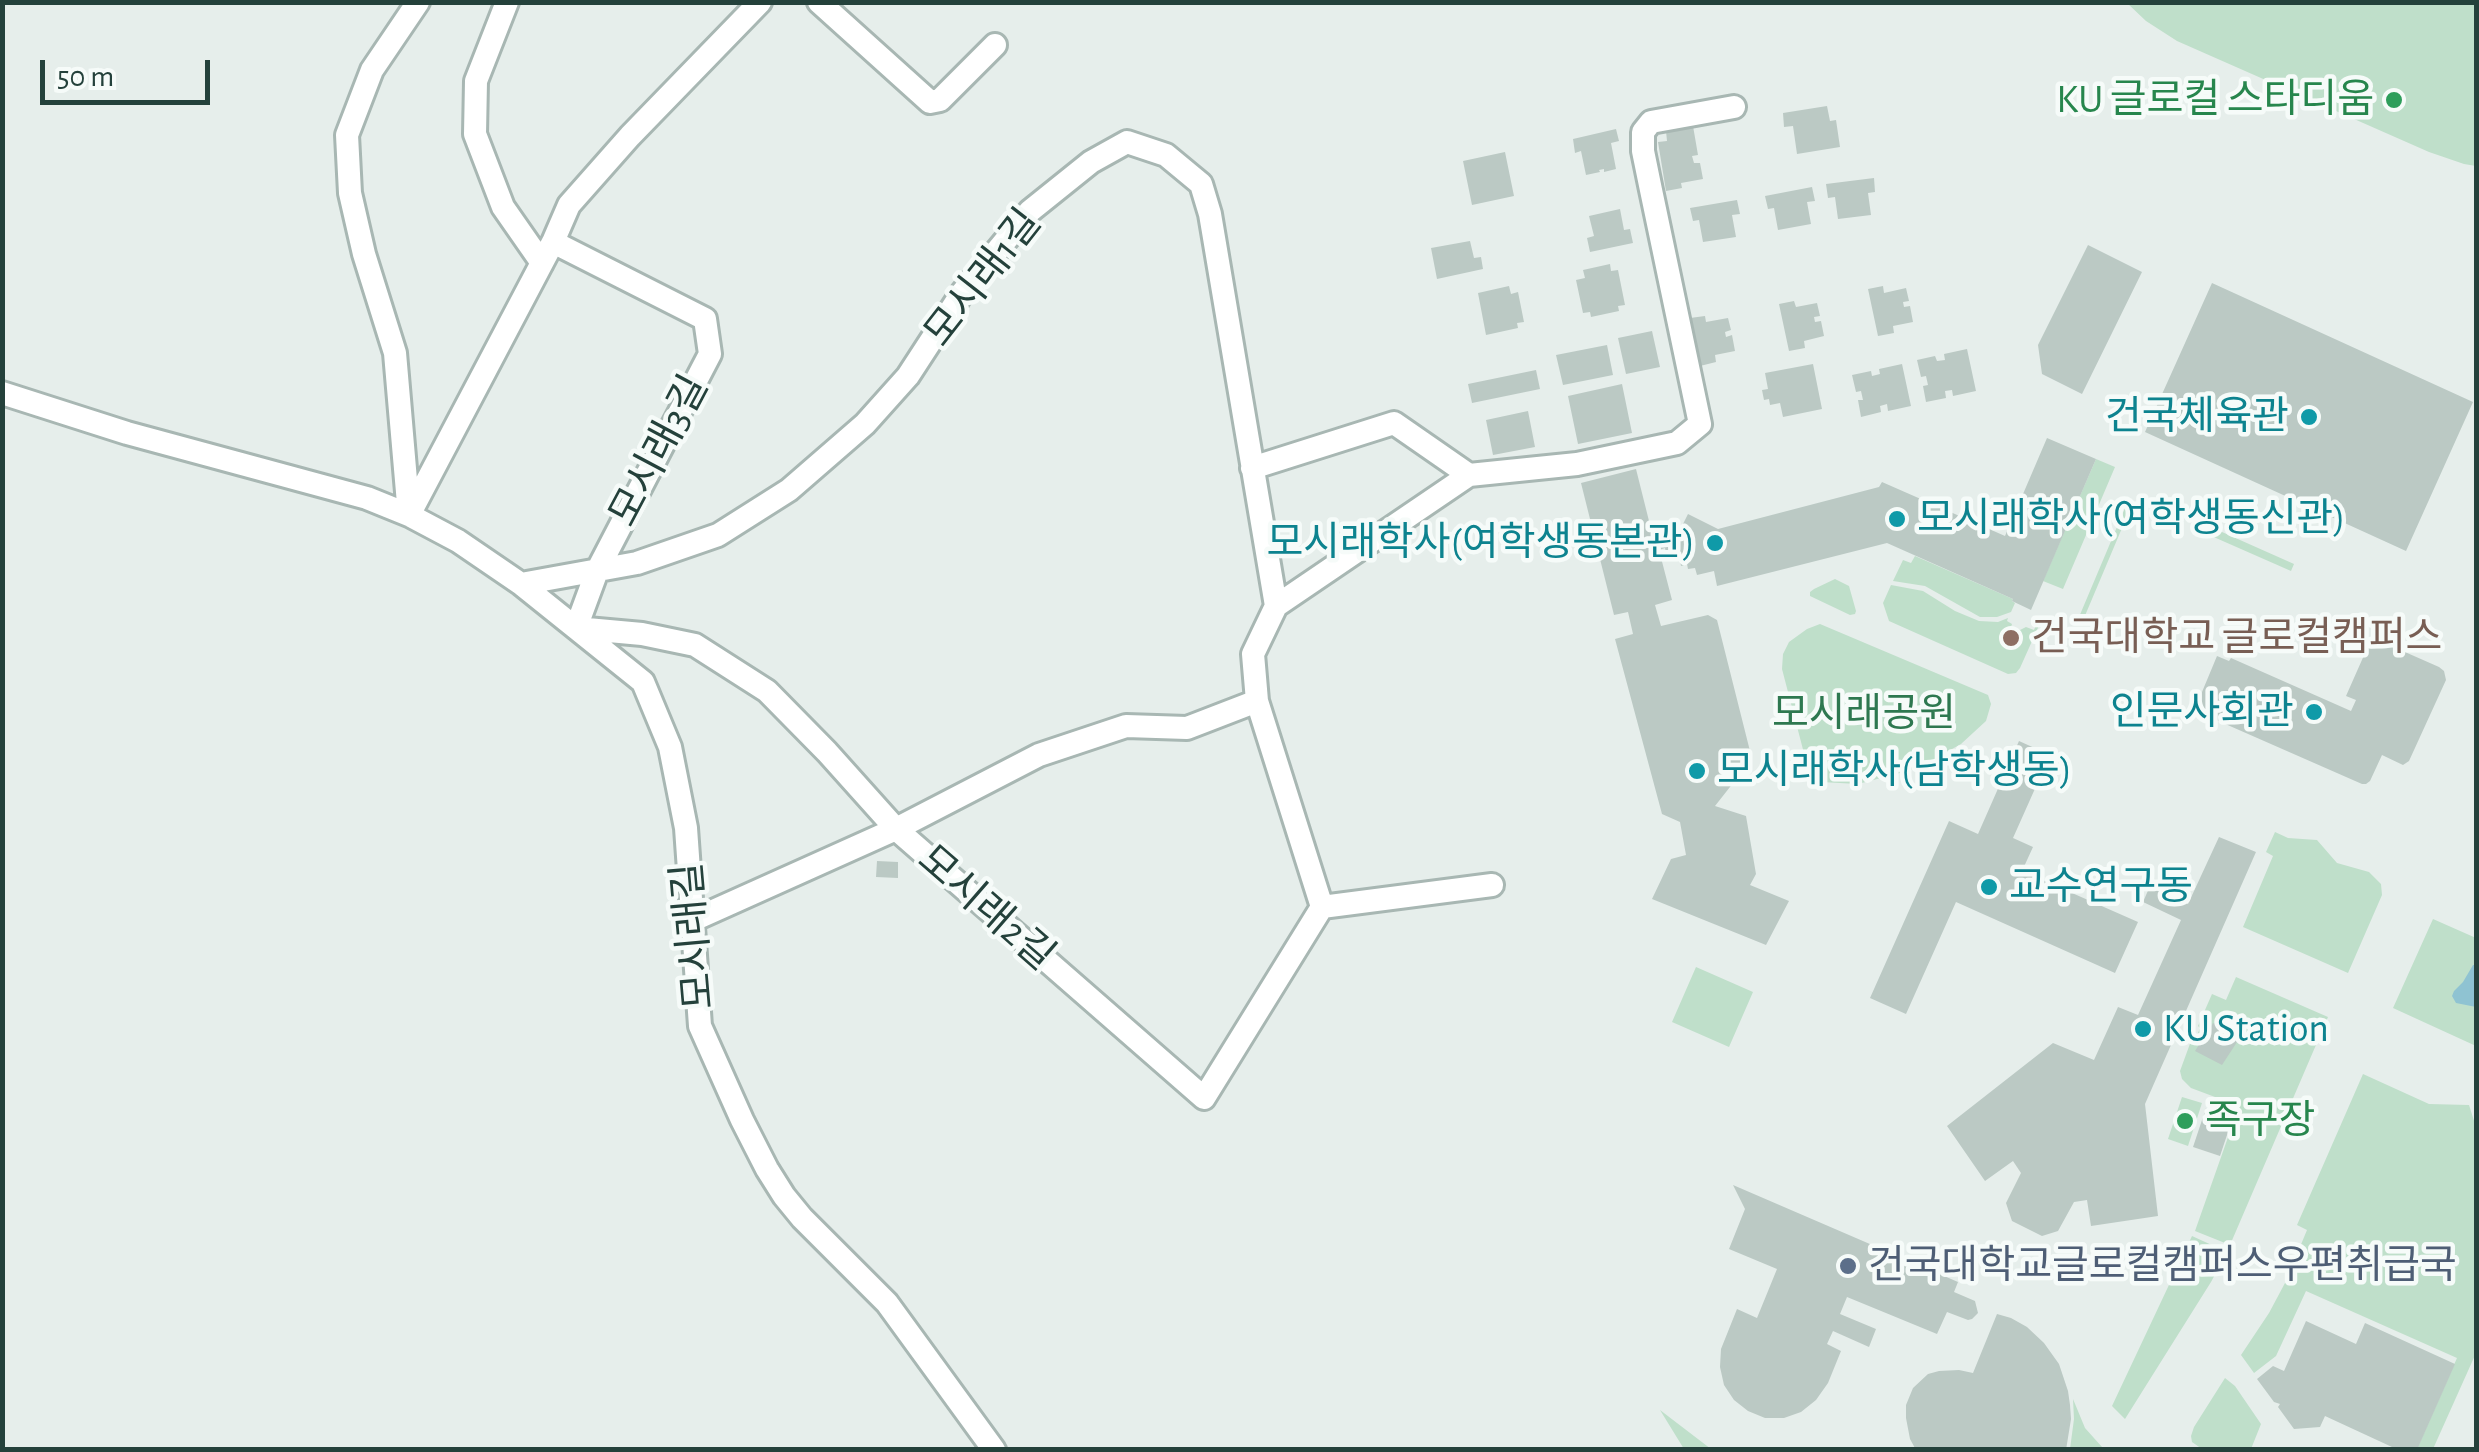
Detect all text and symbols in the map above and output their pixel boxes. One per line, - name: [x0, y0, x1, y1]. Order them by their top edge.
- scale bar: [45, 40, 215, 102]
- text: 50 m: [57, 62, 114, 92]
- place label: KU 글로컬 스타디움: [2056, 76, 2374, 124]
- marker: KU 글로컬 스타디움: [2383, 89, 2405, 111]
- street label: 모시래1길: [915, 200, 1051, 356]
- street label: 모시래3길: [599, 367, 719, 535]
- place label: 건국체육관: [2105, 393, 2289, 441]
- marker: 건국체육관: [2298, 406, 2320, 428]
- place label: 모시래학사(여학생동신관): [1917, 495, 2346, 543]
- marker: 모시래학사(여학생동신관): [1886, 508, 1908, 530]
- place label: 모시래학사(여학생동본관): [1266, 519, 1695, 567]
- marker: 모시래학사(여학생동본관): [1704, 532, 1726, 554]
- place label: 건국대학교 글로컬캠퍼스: [2031, 614, 2442, 662]
- marker: 건국대학교 글로컬캠퍼스: [2000, 627, 2022, 649]
- place label: 인문사회관: [2110, 688, 2294, 736]
- park label: 모시래공원: [1772, 690, 1956, 738]
- marker: 인문사회관: [2303, 701, 2325, 723]
- place label: 모시래학사(남학생동): [1717, 747, 2072, 795]
- marker: 모시래학사(남학생동): [1686, 760, 1708, 782]
- street label: 모시래2길: [908, 836, 1064, 980]
- street label: 모시래길: [664, 861, 724, 1011]
- place label: 교수연구동: [2009, 863, 2193, 911]
- marker: 교수연구동: [1978, 876, 2000, 898]
- place label: KU Station: [2163, 1005, 2329, 1053]
- marker: KU Station: [2132, 1018, 2154, 1040]
- place label: 족구장: [2205, 1097, 2315, 1145]
- marker: 족구장: [2174, 1110, 2196, 1132]
- place label: 건국대학교글로컬캠퍼스우편취급국: [1868, 1242, 2457, 1290]
- marker: 건국대학교글로컬캠퍼스우편취급국: [1837, 1255, 1859, 1277]

